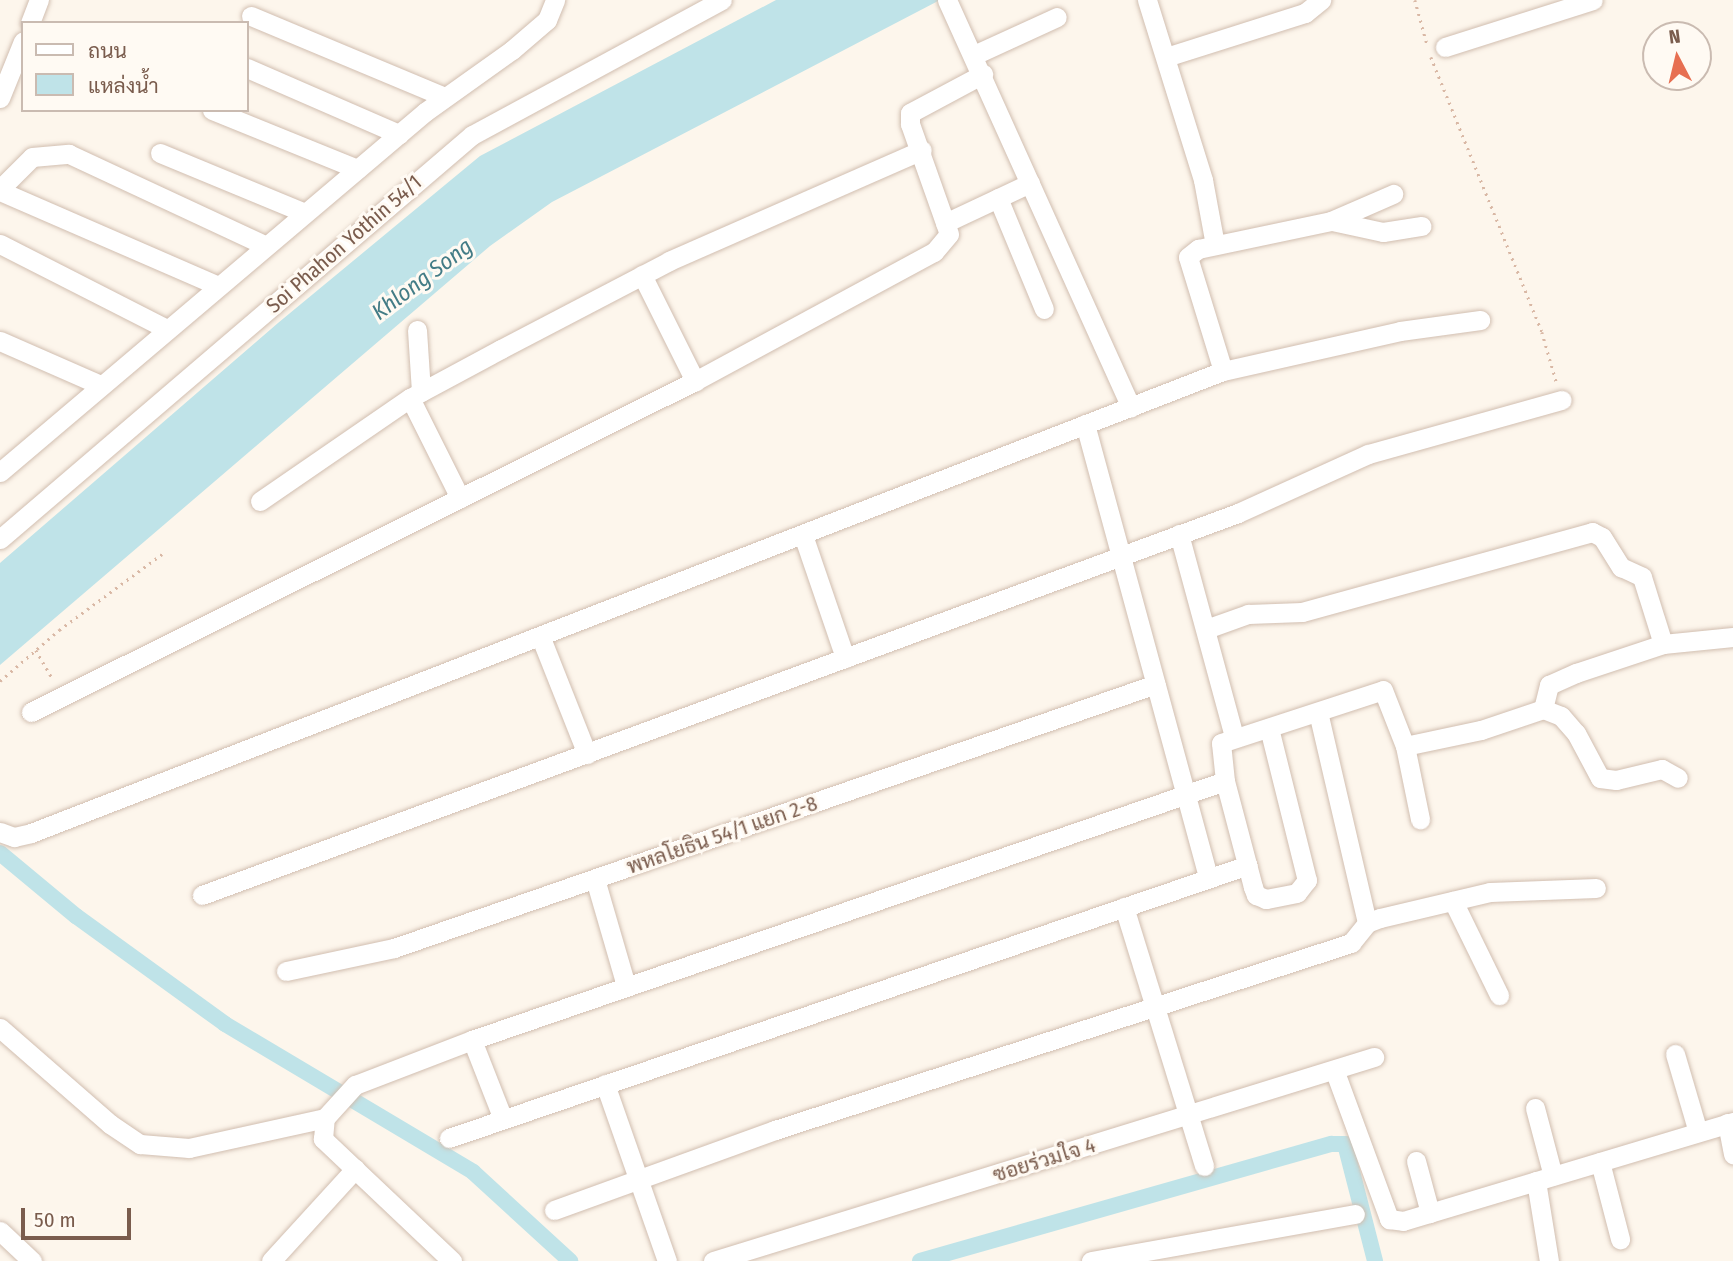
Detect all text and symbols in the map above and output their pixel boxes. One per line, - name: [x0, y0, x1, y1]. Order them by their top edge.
- legend: [21, 21, 248, 112]
- north arrow: [1642, 21, 1712, 91]
- text: N: [1668, 25, 1682, 49]
- text: ถนน: [88, 38, 127, 64]
- text: แหล่งน้ำ: [88, 73, 159, 99]
- street label: Soi Phahon Yothin 54/1: [261, 170, 427, 318]
- water label: Khlong Song: [366, 232, 478, 326]
- street label: พหลโยธิน 54/1 แยก 2-8: [623, 791, 821, 879]
- street label: ซอยร่วมใจ 4: [990, 1132, 1098, 1188]
- scale bar: [24, 1194, 135, 1238]
- text: 50 m: [34, 1207, 76, 1233]

